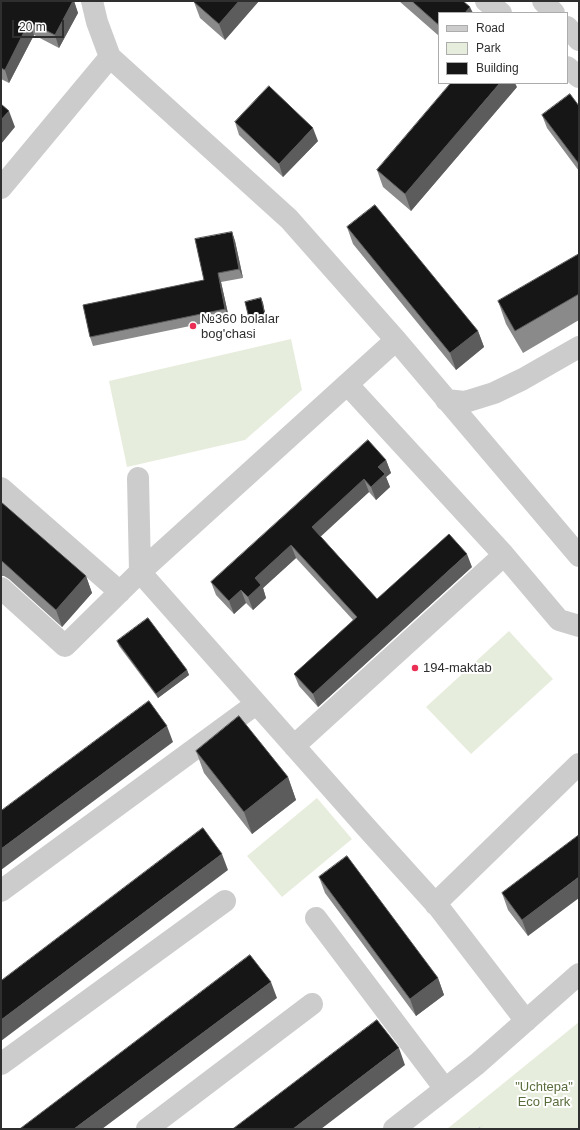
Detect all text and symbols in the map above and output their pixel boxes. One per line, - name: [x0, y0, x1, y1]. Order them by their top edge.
- scale bar: [14, 12, 66, 38]
- legend: [438, 12, 568, 84]
- text: 20 m: [19, 20, 46, 34]
- text: Road: [476, 21, 505, 35]
- text: Park: [476, 41, 501, 55]
- text: Building: [476, 61, 519, 75]
- place label: №360 bolalar bog'chasi: [201, 311, 279, 342]
- marker: №360 bolalar bog'chasi: [188, 321, 198, 331]
- place label: 194-maktab: [423, 660, 492, 676]
- marker: 194-maktab: [410, 663, 420, 673]
- park label: "Uchtepa" Eco Park: [515, 1079, 573, 1110]

